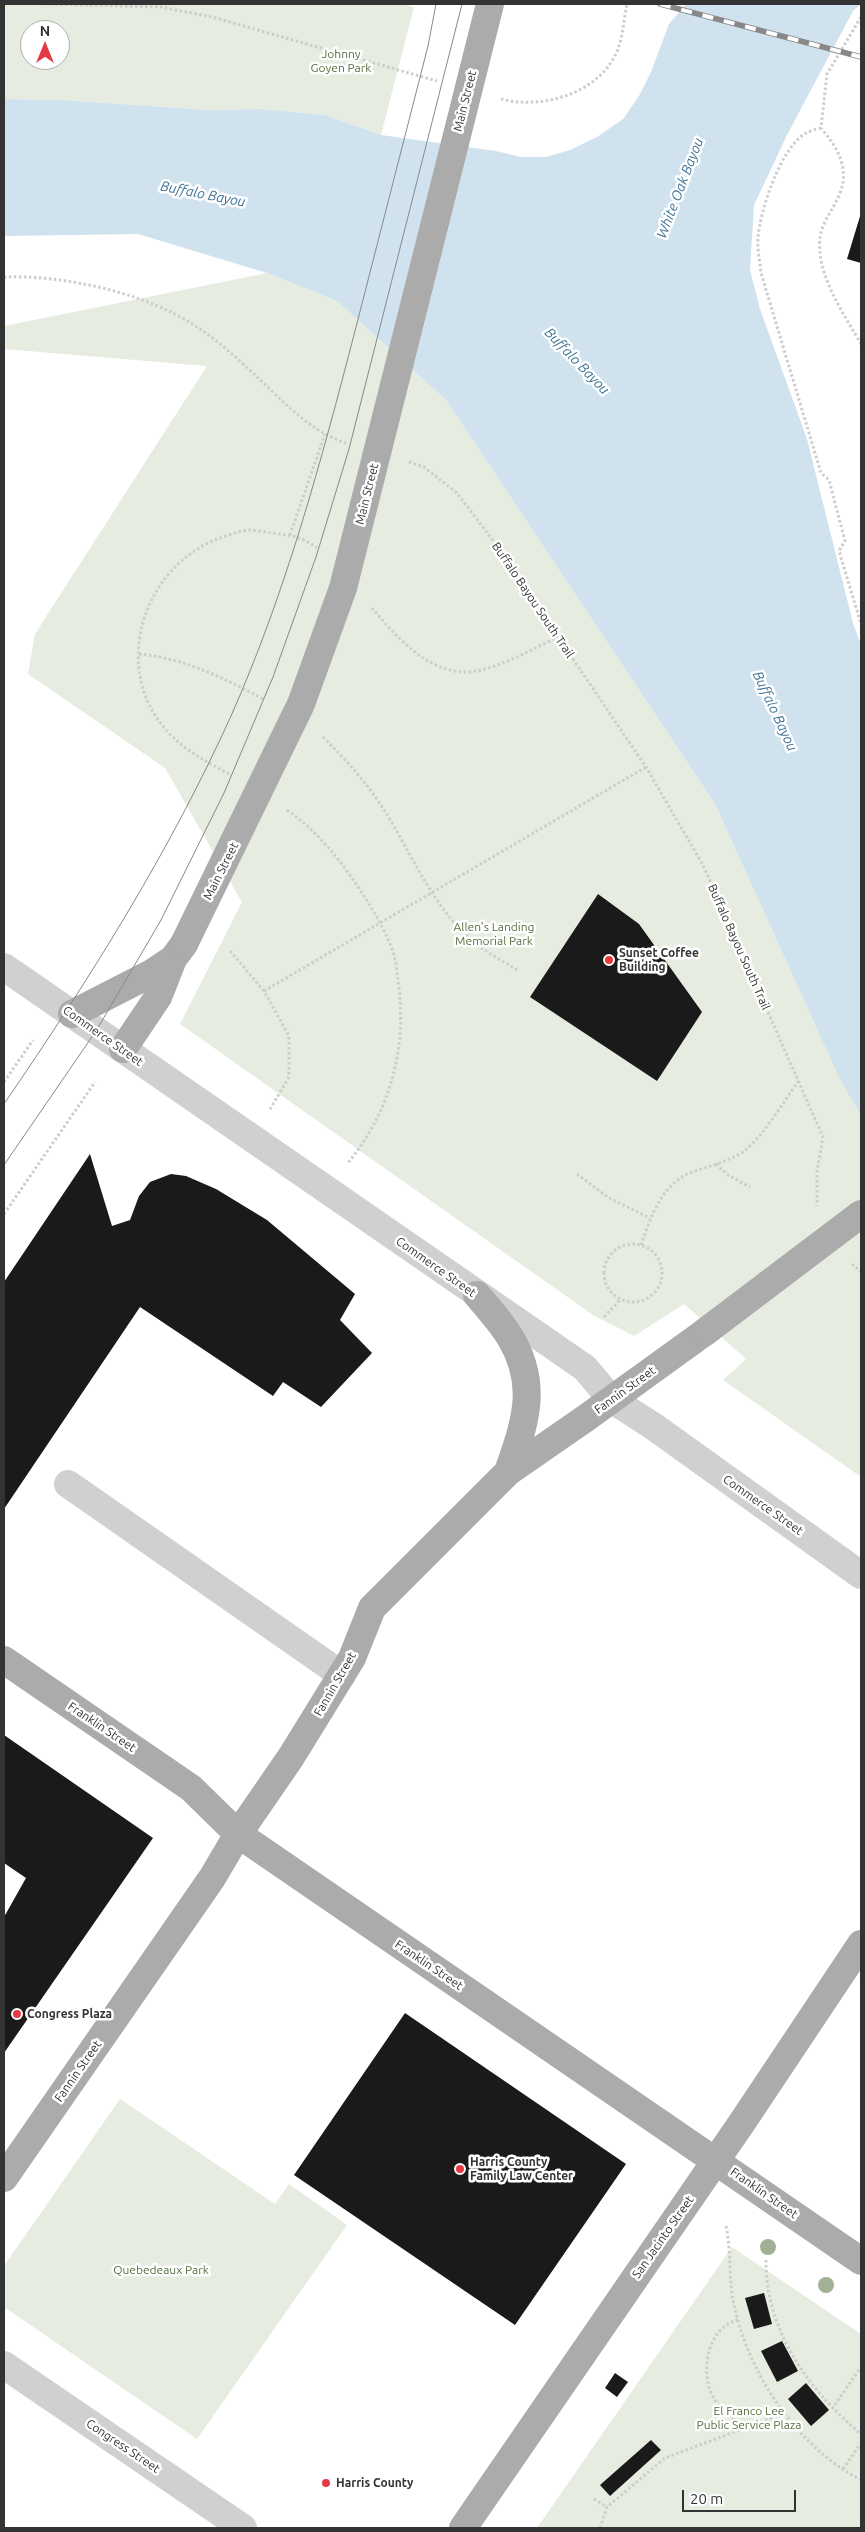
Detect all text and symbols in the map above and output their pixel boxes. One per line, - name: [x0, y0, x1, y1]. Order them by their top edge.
- north arrow: [20, 20, 70, 70]
- text: N: [40, 23, 50, 39]
- park label: Johnny Goyen Park: [311, 47, 371, 75]
- street label: Main Street: [450, 69, 480, 133]
- water label: White Oak Bayou: [653, 135, 707, 241]
- water label: Buffalo Bayou: [159, 178, 247, 210]
- water label: Buffalo Bayou: [541, 324, 613, 398]
- street label: Main Street: [352, 462, 382, 526]
- street label: Buffalo Bayou South Trail: [489, 539, 577, 661]
- water label: Buffalo Bayou: [749, 668, 801, 754]
- street label: Main Street: [200, 840, 242, 902]
- street label: Buffalo Bayou South Trail: [705, 882, 773, 1012]
- park label: Allen's Landing Memorial Park: [454, 920, 534, 948]
- place label: Sunset Coffee Building: [619, 946, 699, 974]
- marker: Sunset Coffee Building: [603, 954, 615, 966]
- street label: Commerce Street: [60, 1003, 146, 1069]
- street label: Commerce Street: [393, 1234, 479, 1300]
- street label: Fannin Street: [592, 1363, 658, 1417]
- street label: Commerce Street: [720, 1472, 806, 1538]
- street label: Fannin Street: [311, 1649, 359, 1719]
- street label: Franklin Street: [65, 1699, 139, 1755]
- street label: Franklin Street: [392, 1937, 466, 1993]
- place label: Congress Plaza: [27, 2007, 112, 2021]
- marker: Congress Plaza: [11, 2008, 23, 2020]
- street label: Fannin Street: [52, 2037, 104, 2105]
- place label: Harris County Family Law Center: [470, 2155, 573, 2183]
- marker: Harris County Family Law Center: [454, 2163, 466, 2175]
- street label: Franklin Street: [728, 2164, 800, 2222]
- street label: San Jacinto Street: [629, 2193, 697, 2281]
- park label: Quebedeaux Park: [113, 2263, 209, 2277]
- park label: El Franco Lee Public Service Plaza: [696, 2404, 802, 2432]
- street label: Congress Street: [83, 2416, 163, 2476]
- place label: Harris County: [336, 2476, 413, 2490]
- marker: Harris County: [320, 2477, 332, 2489]
- scale bar: [685, 2480, 799, 2512]
- text: 20 m: [690, 2490, 723, 2507]

